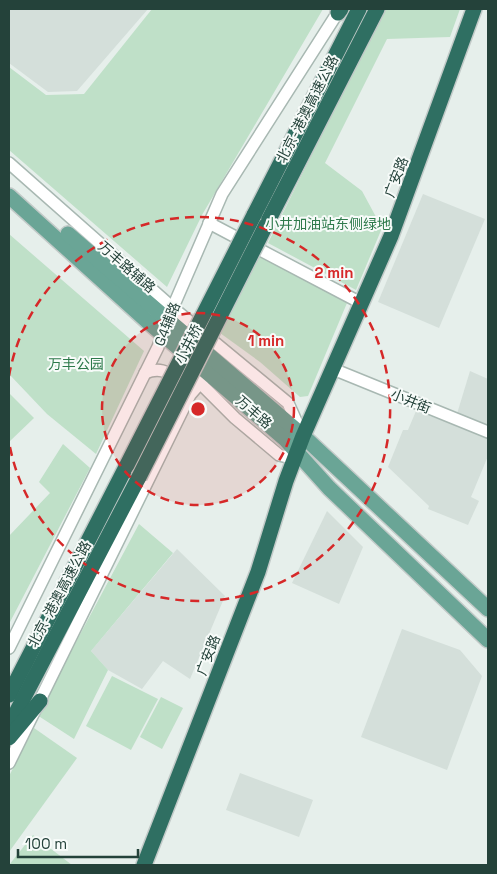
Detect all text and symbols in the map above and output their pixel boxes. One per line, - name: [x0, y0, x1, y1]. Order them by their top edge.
- street label: 北京-港澳高速公路: [272, 52, 342, 166]
- street label: 广安路: [380, 154, 412, 200]
- park label: 小井加油站东侧绿地: [265, 215, 391, 233]
- street label: 万丰路辅路: [95, 237, 159, 297]
- text: 2 min: [315, 263, 353, 282]
- street label: G4辅路: [150, 299, 184, 349]
- street label: 小井桥: [170, 321, 206, 367]
- text: 1 min: [248, 331, 284, 350]
- park label: 万丰公园: [48, 355, 104, 373]
- street label: 小井街: [388, 385, 434, 417]
- street label: 万丰路: [232, 391, 276, 433]
- centre of rings: [189, 400, 207, 418]
- street label: 北京-港澳高速公路: [23, 538, 95, 650]
- street label: 广安路: [192, 632, 224, 678]
- scale bar: [18, 826, 138, 858]
- text: 100 m: [25, 834, 67, 853]

